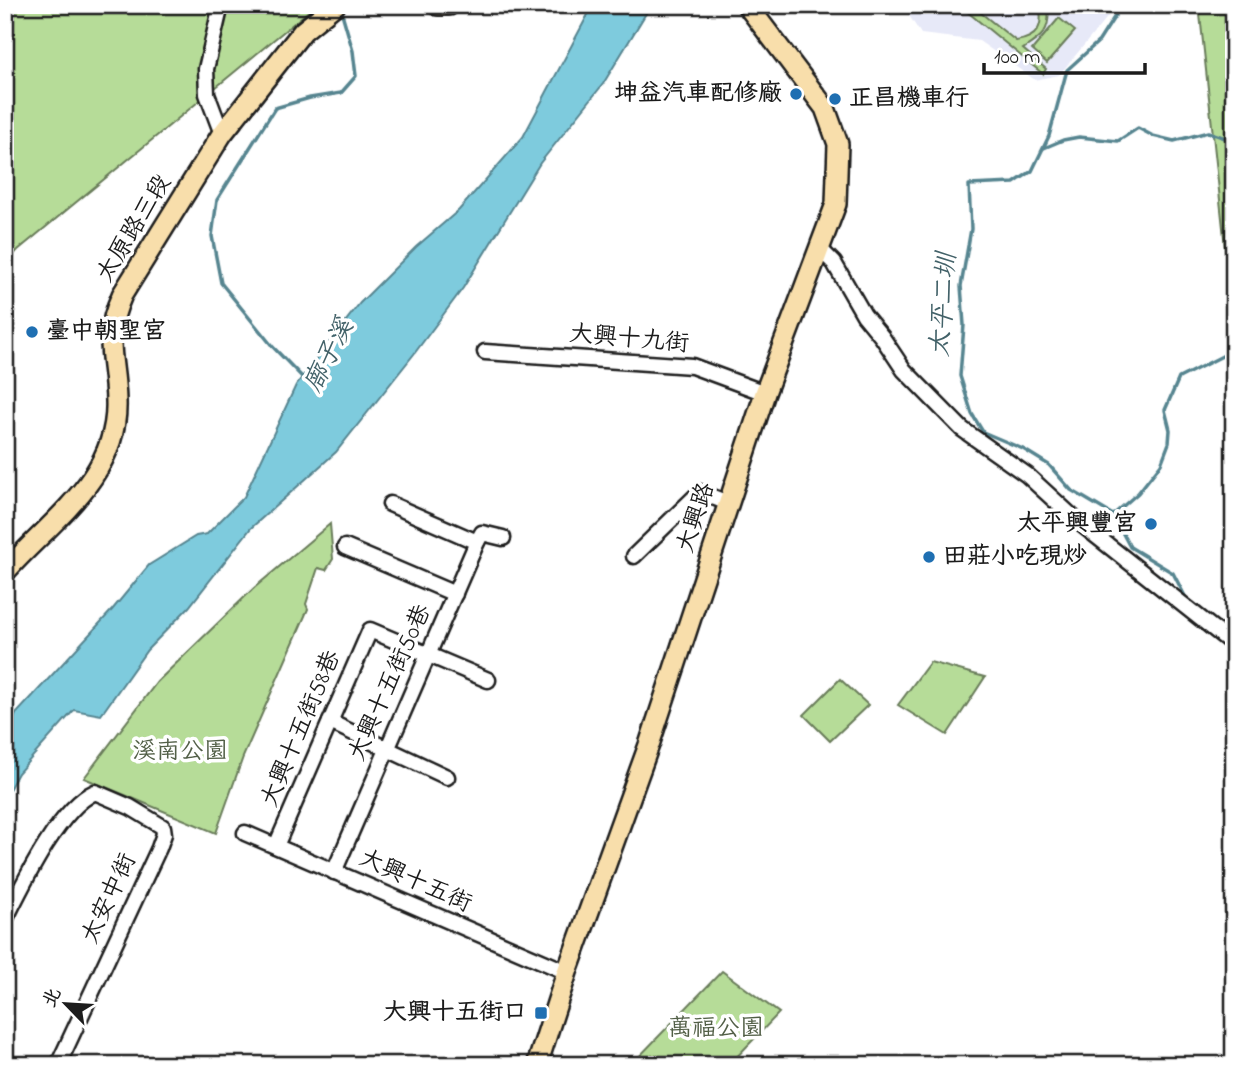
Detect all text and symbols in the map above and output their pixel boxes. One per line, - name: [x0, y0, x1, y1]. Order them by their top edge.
- scale bar: [984, 32, 1144, 76]
- text: 100 m: [994, 43, 1040, 73]
- place label: 坤益汽車配修廠: [614, 77, 782, 112]
- place label: 正昌機車行: [849, 82, 969, 117]
- marker: 坤益汽車配修廠: [788, 86, 804, 102]
- marker: 正昌機車行: [827, 91, 843, 107]
- street label: 太原路三段: [89, 169, 181, 289]
- water label: 太平二圳: [922, 249, 968, 358]
- water label: 廍子溪: [295, 311, 366, 399]
- place label: 臺中朝聖宮: [46, 315, 166, 350]
- street label: 大興十九街: [568, 317, 690, 363]
- marker: 臺中朝聖宮: [24, 324, 40, 340]
- street label: 大興路: [669, 478, 725, 558]
- place label: 太平興豐宮: [1017, 507, 1137, 542]
- marker: 太平興豐宮: [1143, 516, 1159, 532]
- place label: 田莊小吃現炒: [943, 540, 1087, 575]
- marker: 田莊小吃現炒: [921, 549, 937, 565]
- street label: 大興十五街50巷: [341, 599, 441, 767]
- street label: 大興十五街58巷: [253, 645, 351, 813]
- park label: 溪南公園: [132, 735, 228, 770]
- street label: 大興十五街: [353, 842, 477, 922]
- street label: 太安中街: [74, 848, 146, 950]
- north arrow: [32, 968, 102, 1038]
- text: 北: [37, 984, 69, 1012]
- place label: 大興十五街口: [383, 996, 527, 1031]
- marker: 大興十五街口: [533, 1005, 549, 1021]
- park label: 萬福公園: [668, 1012, 764, 1047]

